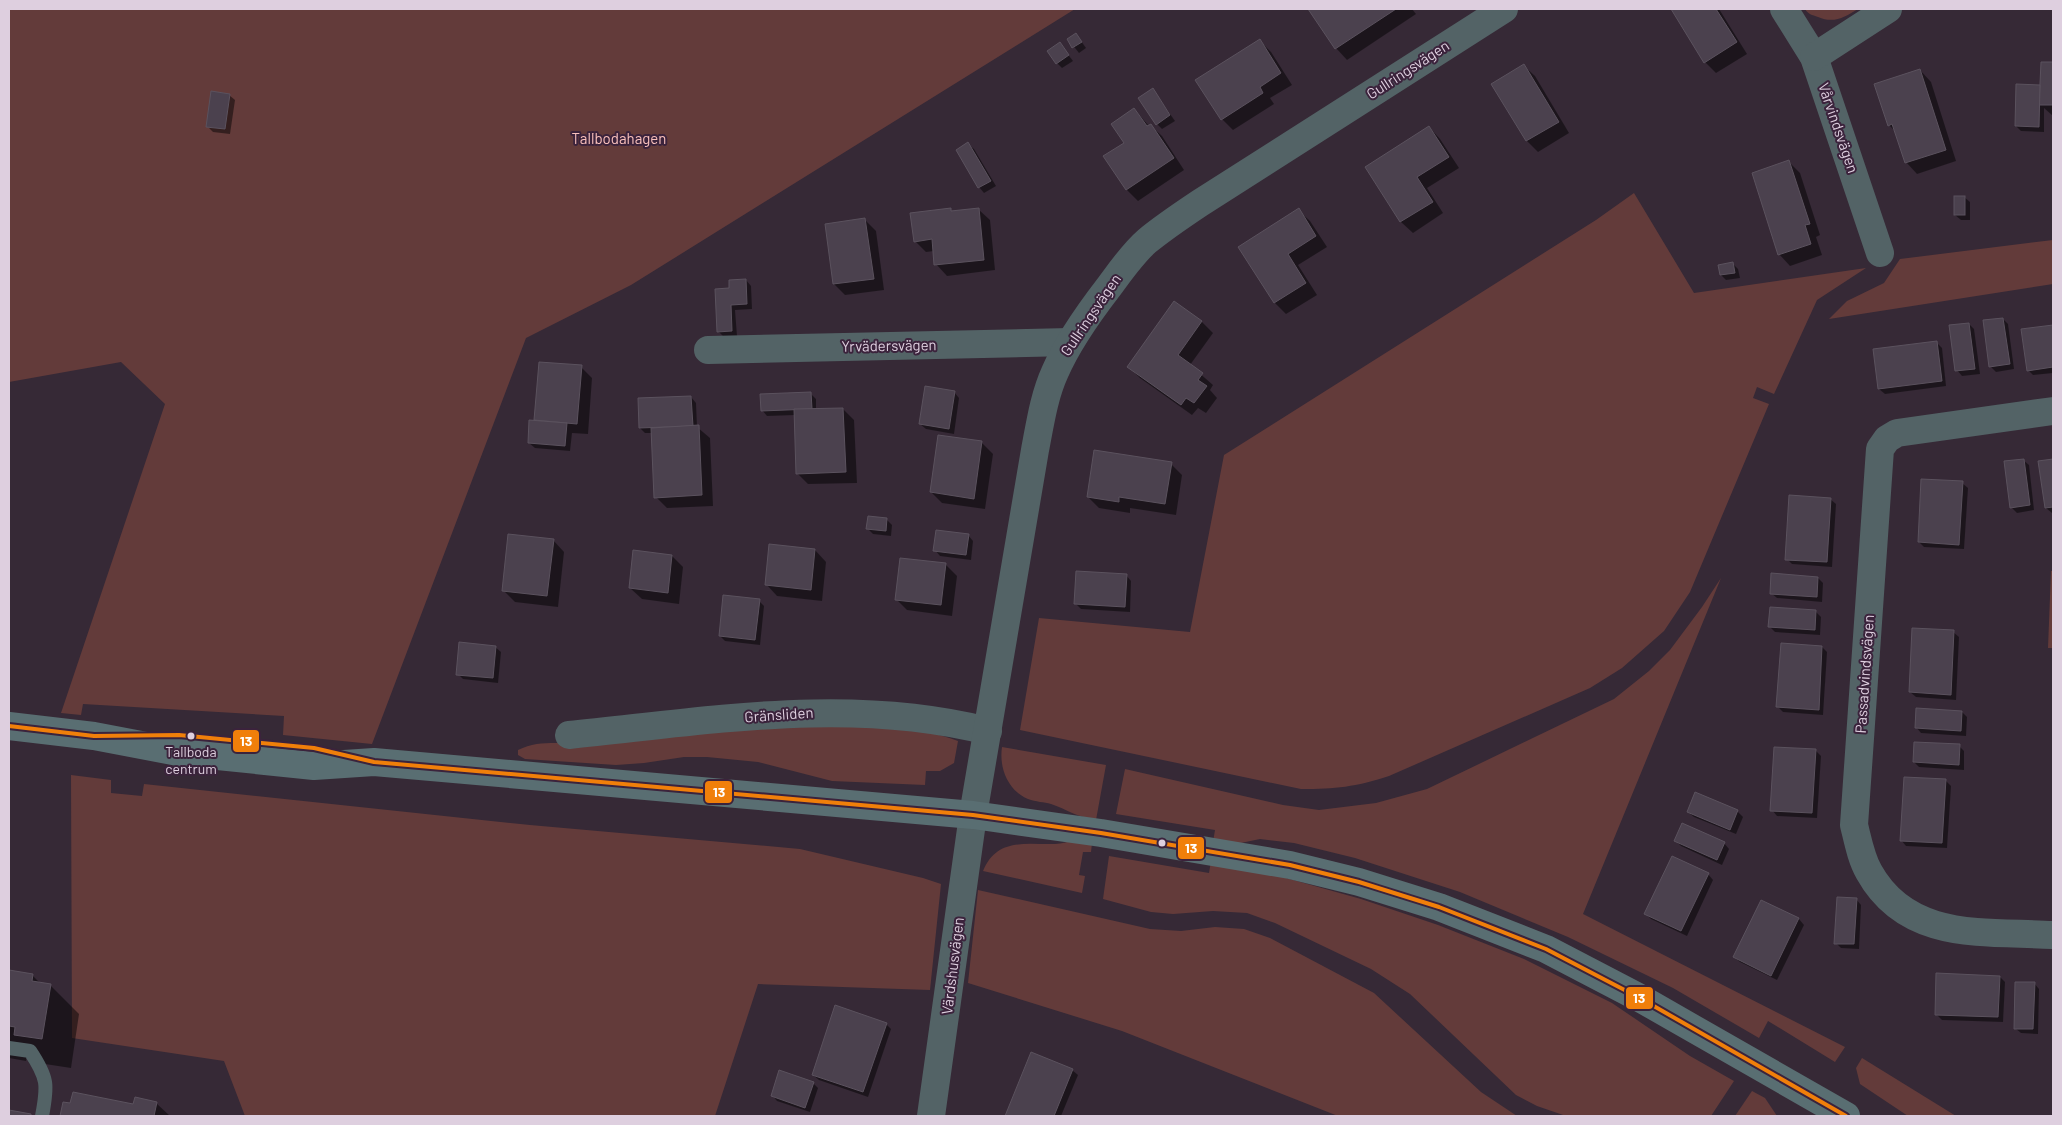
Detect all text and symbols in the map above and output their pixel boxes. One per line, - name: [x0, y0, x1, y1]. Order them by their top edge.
- street label: Gullringsvägen: [1363, 36, 1452, 103]
- street label: Vårvindsvägen: [1815, 80, 1863, 175]
- park label: Tallbodahagen: [572, 129, 666, 147]
- street label: Gullringsvägen: [1056, 270, 1124, 359]
- street label: Yrvädersvägen: [841, 335, 937, 355]
- street label: Passadvindsvägen: [1851, 614, 1877, 734]
- street label: Gränsliden: [744, 703, 814, 725]
- line badge: 13: [232, 729, 260, 753]
- marker: Tallboda centrum: [186, 731, 196, 741]
- text: 13: [240, 732, 252, 749]
- place label: Tallboda centrum: [165, 743, 217, 777]
- line badge: 13: [704, 780, 733, 804]
- text: 13: [713, 783, 725, 800]
- line badge: 13: [1177, 836, 1205, 860]
- unlabelled marker: [1157, 838, 1167, 848]
- text: 13: [1185, 839, 1197, 856]
- street label: Värdshusvägen: [937, 916, 967, 1016]
- line badge: 13: [1625, 986, 1654, 1010]
- text: 13: [1633, 989, 1645, 1006]

